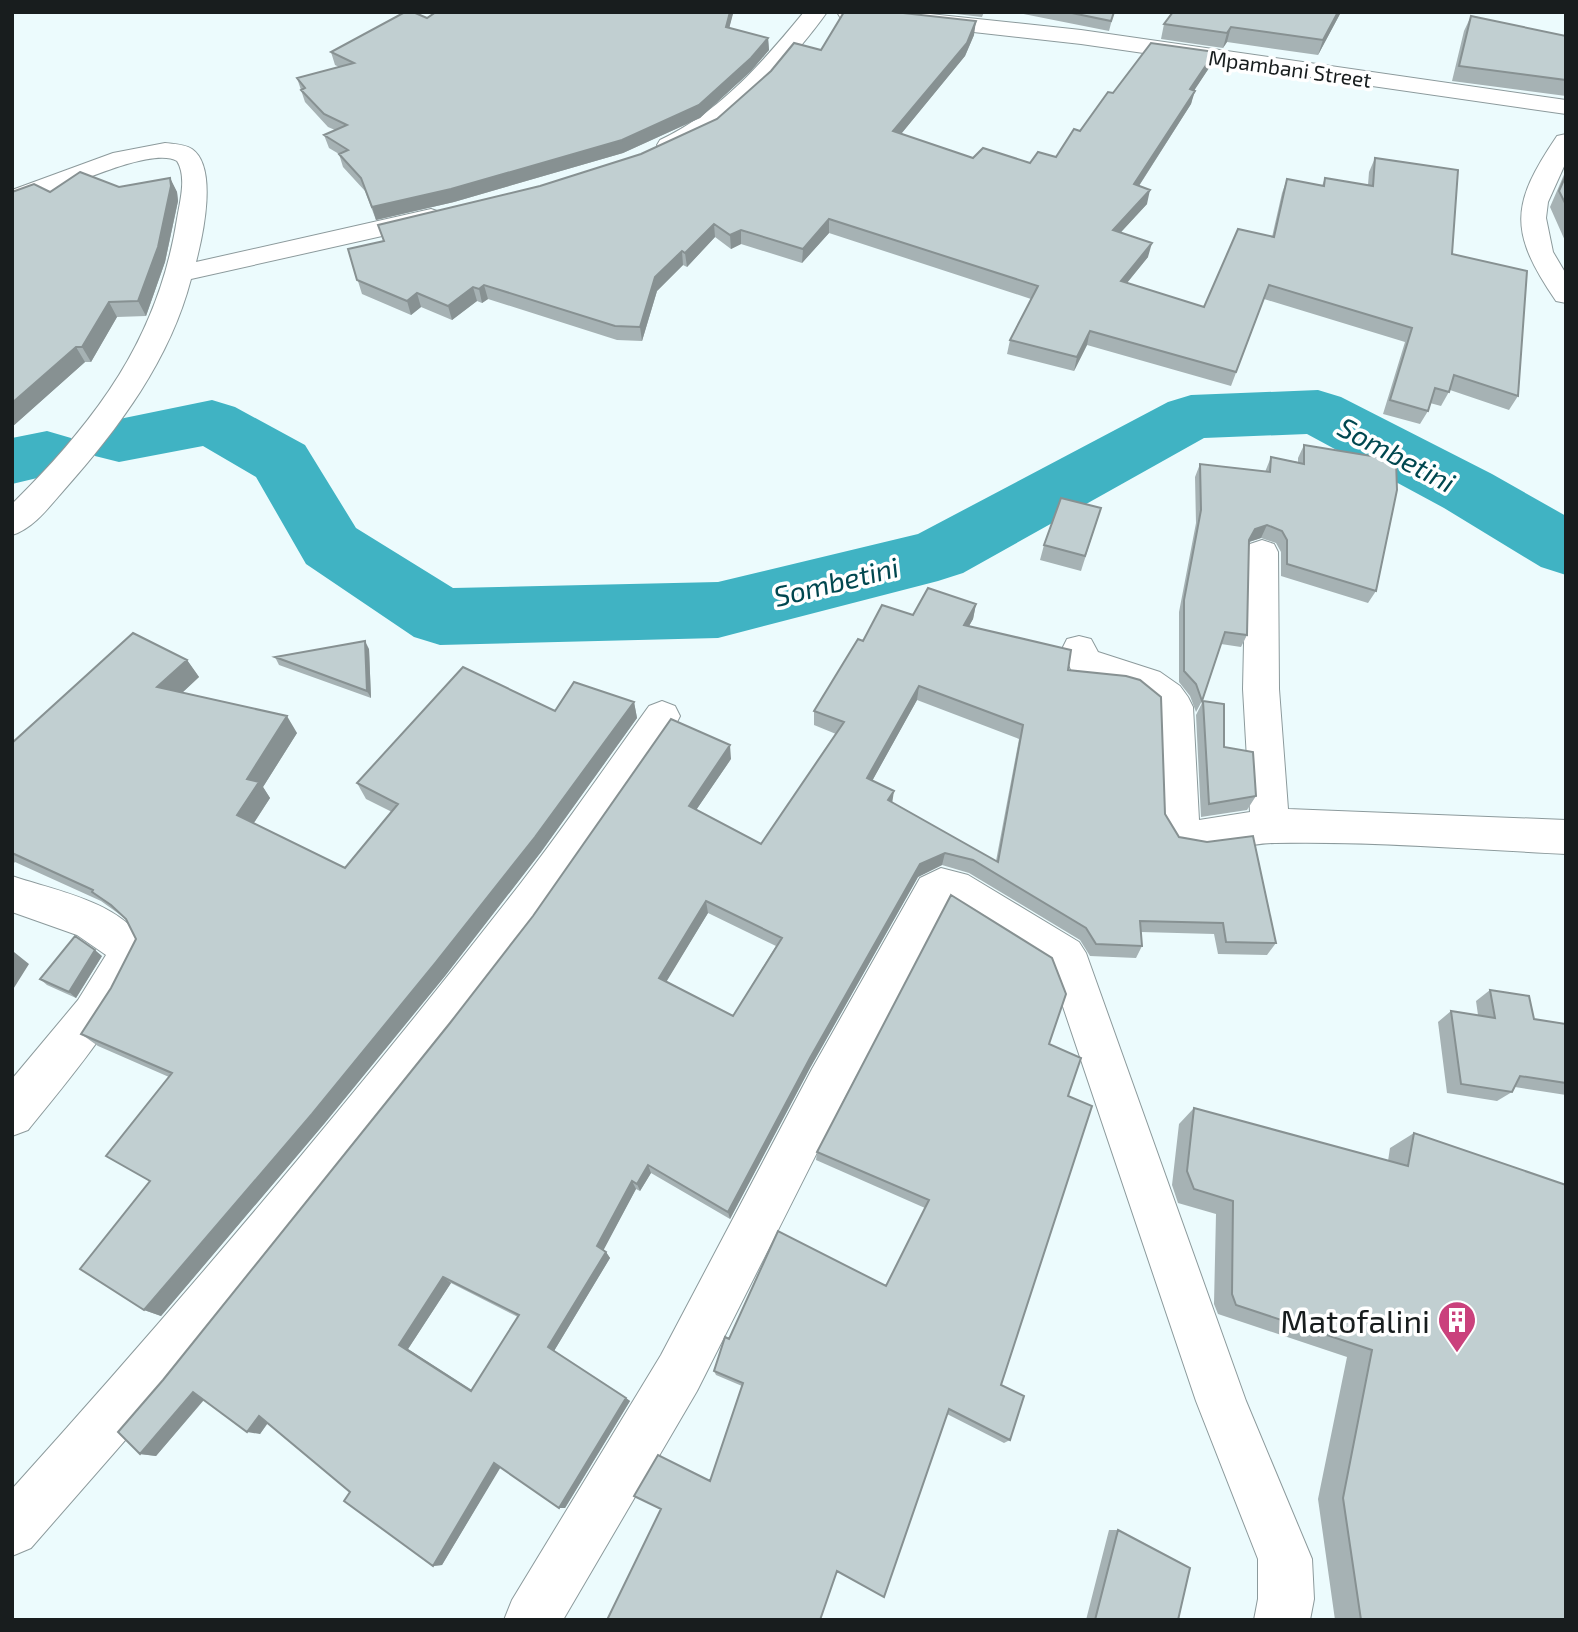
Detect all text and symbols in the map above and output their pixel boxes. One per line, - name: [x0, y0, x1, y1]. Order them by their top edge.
- street label: Mpambani Street: [1207, 44, 1373, 92]
- water label: Sombetini: [1333, 409, 1461, 499]
- water label: Sombetini: [770, 549, 902, 613]
- building icon: Matofalini: [1436, 1299, 1478, 1354]
- place label: Matofalini: [1280, 1301, 1430, 1339]

